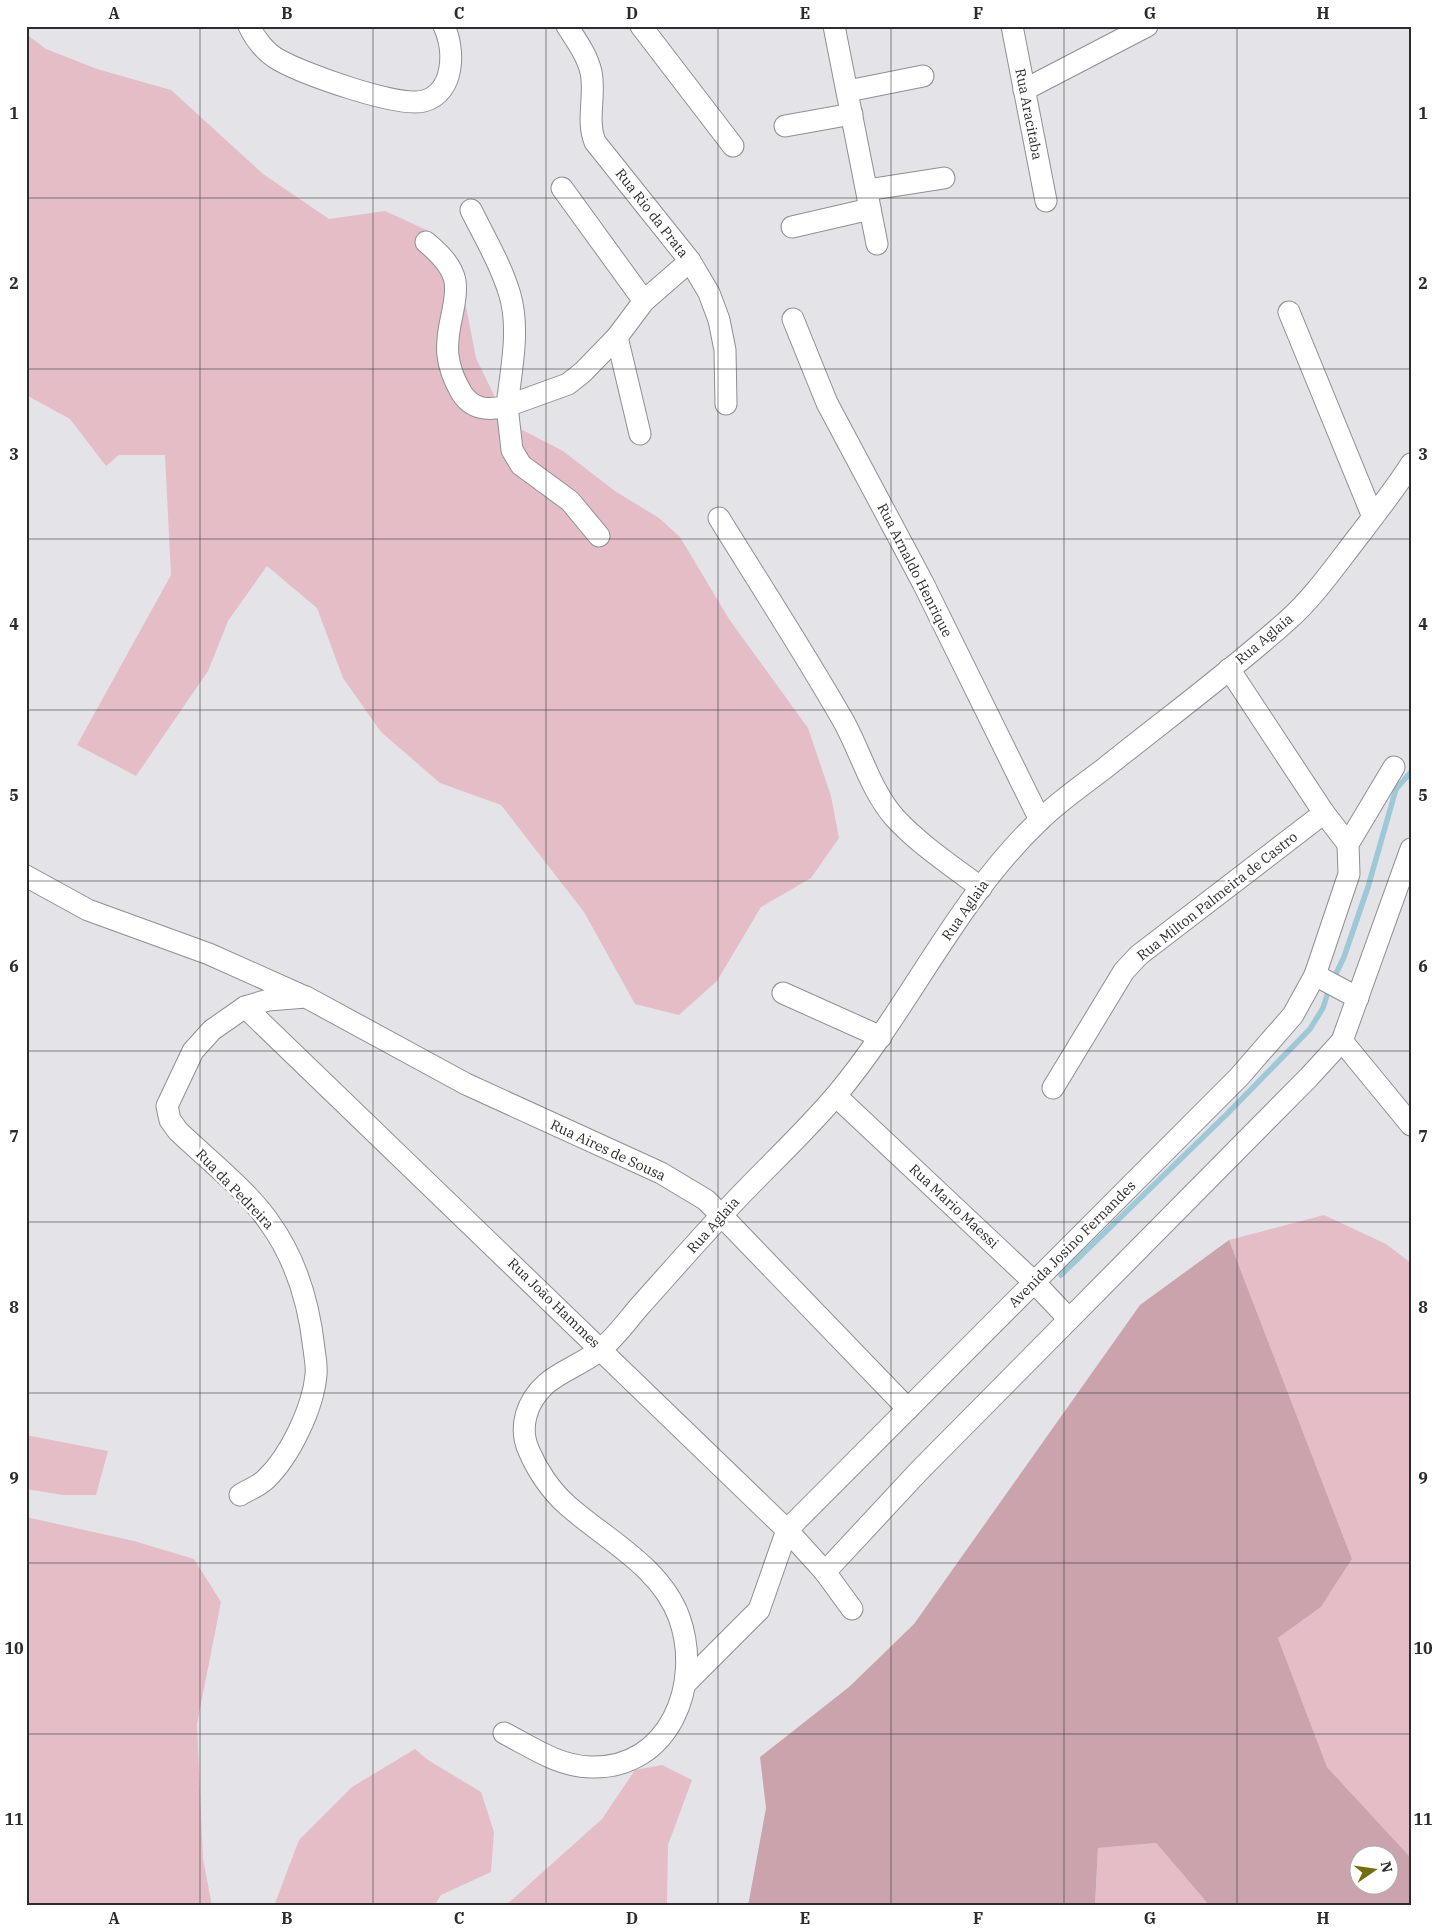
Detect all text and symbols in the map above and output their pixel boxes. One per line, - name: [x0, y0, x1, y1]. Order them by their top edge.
- text: A: [108, 3, 120, 23]
- text: B: [281, 3, 293, 23]
- text: C: [454, 3, 464, 23]
- text: D: [626, 3, 638, 23]
- text: E: [800, 3, 810, 23]
- text: F: [973, 3, 983, 23]
- text: G: [1144, 3, 1156, 23]
- text: H: [1317, 3, 1330, 23]
- street label: Rua Aracitaba: [1011, 67, 1047, 162]
- text: 1: [9, 103, 19, 123]
- text: 1: [1418, 103, 1428, 123]
- street label: Rua Rio da Prata: [612, 165, 693, 261]
- text: 2: [9, 273, 19, 293]
- text: 2: [1418, 273, 1428, 293]
- text: 3: [9, 444, 19, 464]
- text: 3: [1418, 444, 1428, 464]
- street label: Rua Arnaldo Henrique: [873, 500, 957, 640]
- street label: Rua Aglaia: [1231, 609, 1297, 668]
- text: 4: [9, 614, 19, 634]
- text: 4: [1418, 614, 1428, 634]
- text: 5: [9, 785, 19, 805]
- text: 5: [1418, 785, 1428, 805]
- street label: Rua Milton Palmeira de Castro: [1133, 828, 1301, 964]
- street label: Rua Aglaia: [938, 876, 993, 944]
- text: 6: [9, 956, 19, 976]
- text: 6: [1418, 956, 1428, 976]
- street label: Rua Aires de Sousa: [547, 1115, 669, 1185]
- text: 7: [9, 1126, 19, 1146]
- text: 7: [1418, 1126, 1428, 1146]
- street label: Rua da Pedreira: [192, 1145, 278, 1233]
- street label: Rua Mario Maessi: [905, 1160, 1003, 1252]
- street label: Avenida Josino Fernandes: [1005, 1176, 1140, 1311]
- street label: Rua Aglaia: [683, 1193, 743, 1257]
- street label: Rua João Hammes: [504, 1254, 604, 1352]
- text: 8: [9, 1297, 19, 1317]
- text: 8: [1418, 1297, 1428, 1317]
- text: 9: [9, 1468, 19, 1488]
- text: 9: [1418, 1468, 1428, 1488]
- text: 10: [4, 1638, 24, 1658]
- text: 10: [1413, 1638, 1433, 1658]
- text: 11: [4, 1809, 24, 1829]
- text: 11: [1413, 1809, 1433, 1829]
- north arrow: [1350, 1844, 1400, 1894]
- text: N: [1377, 1860, 1397, 1874]
- text: A: [108, 1908, 120, 1928]
- text: B: [281, 1908, 293, 1928]
- text: C: [454, 1908, 464, 1928]
- text: D: [626, 1908, 638, 1928]
- text: E: [800, 1908, 810, 1928]
- text: F: [973, 1908, 983, 1928]
- text: G: [1144, 1908, 1156, 1928]
- text: H: [1317, 1908, 1330, 1928]

